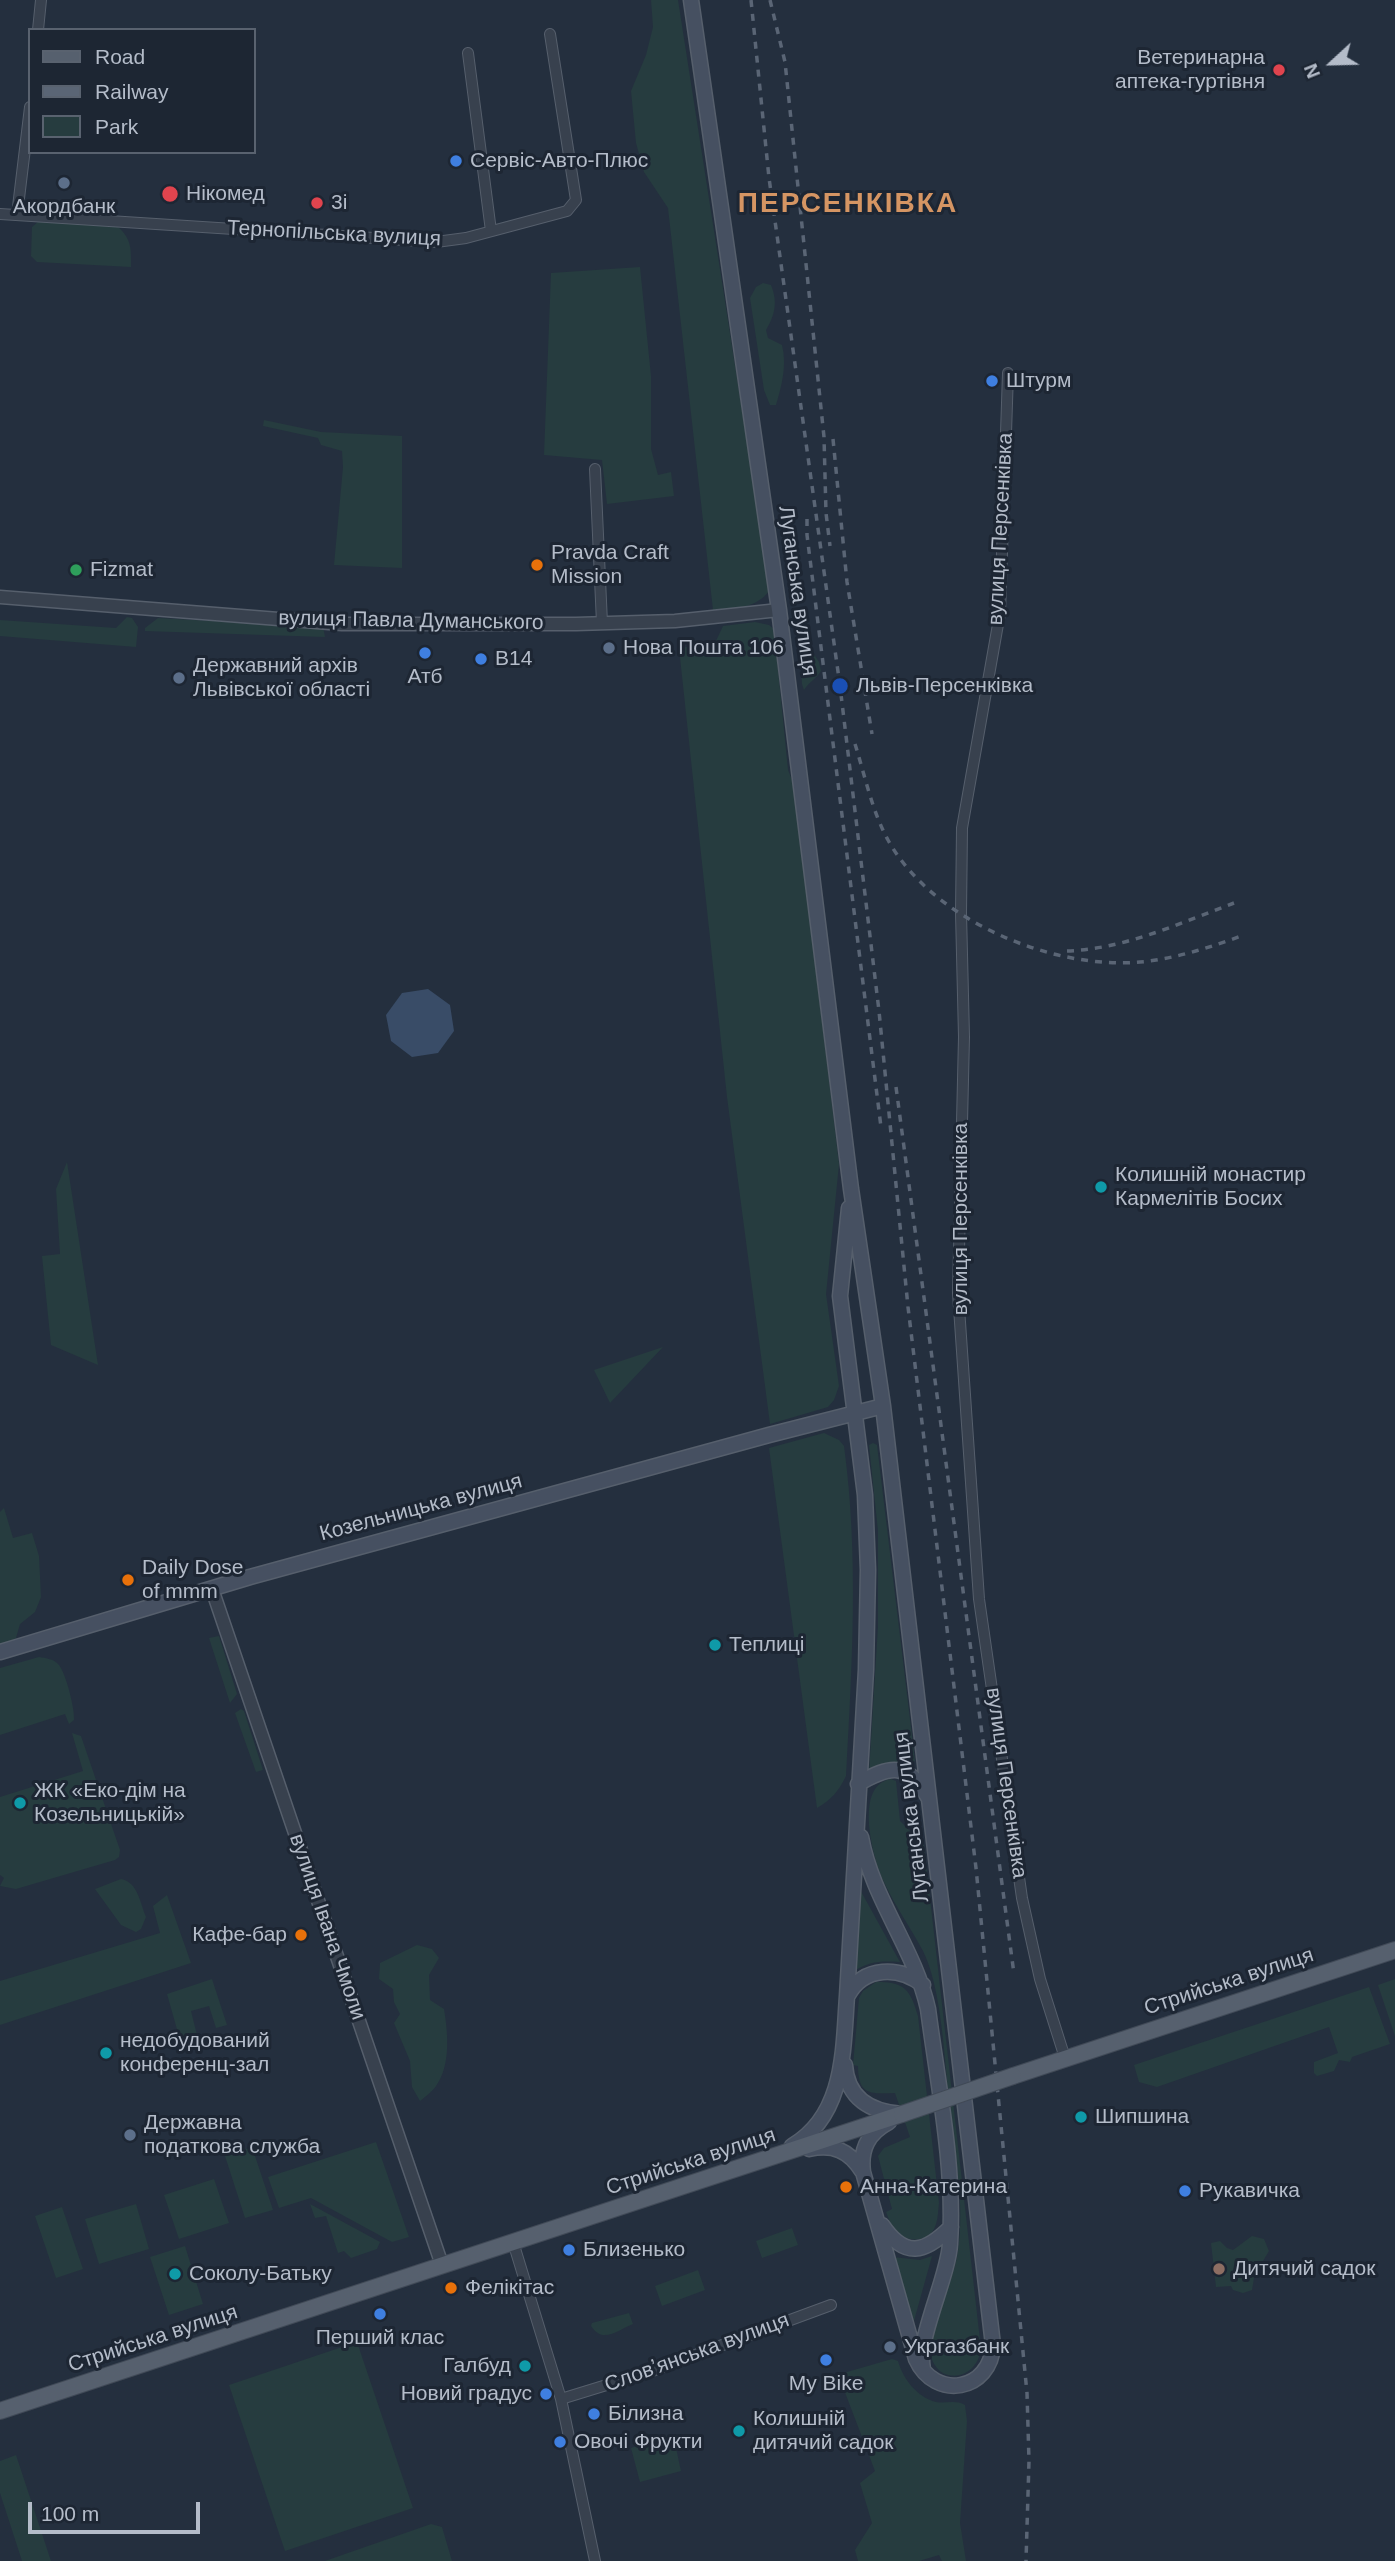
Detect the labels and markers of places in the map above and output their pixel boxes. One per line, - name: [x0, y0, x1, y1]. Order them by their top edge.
- place label: Ветеринарна аптека-гуртівня: [1115, 45, 1265, 95]
- marker: Ветеринарна аптека-гуртівня: [1271, 62, 1287, 78]
- place label: Сервіс-Авто-Плюс: [470, 148, 648, 174]
- marker: Сервіс-Авто-Плюс: [448, 153, 464, 169]
- marker: Акордбанк: [56, 175, 72, 191]
- place label: Нікомед: [186, 181, 265, 207]
- marker: Нікомед: [160, 184, 180, 204]
- place label: 3і: [331, 190, 347, 216]
- place label: Акордбанк: [13, 194, 115, 220]
- marker: 3і: [309, 195, 325, 211]
- place label: Штурм: [1006, 368, 1071, 394]
- marker: Штурм: [984, 373, 1000, 389]
- place label: Pravda Craft Mission: [551, 540, 669, 590]
- place label: Fizmat: [90, 557, 153, 583]
- marker: Pravda Craft Mission: [529, 557, 545, 573]
- marker: Fizmat: [68, 562, 84, 578]
- place label: Нова Пошта 106: [623, 635, 784, 661]
- marker: Нова Пошта 106: [601, 640, 617, 656]
- marker: Атб: [417, 645, 433, 661]
- place label: В14: [495, 646, 532, 672]
- marker: В14: [473, 651, 489, 667]
- place label: Державний архів Львівської області: [193, 653, 370, 703]
- place label: Атб: [407, 664, 443, 690]
- marker: Державний архів Львівської області: [171, 670, 187, 686]
- place label: Львів-Персенківка: [856, 673, 1033, 699]
- marker: Львів-Персенківка: [830, 676, 850, 696]
- place label: Колишній монастир Кармелітів Босих: [1115, 1162, 1306, 1212]
- marker: Колишній монастир Кармелітів Босих: [1093, 1179, 1109, 1195]
- place label: Daily Dose of mmm: [142, 1555, 244, 1605]
- marker: Daily Dose of mmm: [120, 1572, 136, 1588]
- place label: Теплиці: [729, 1632, 804, 1658]
- marker: Теплиці: [707, 1637, 723, 1653]
- place label: ЖК «Еко-дім на Козельницькій»: [34, 1778, 186, 1828]
- marker: ЖК «Еко-дім на Козельницькій»: [12, 1795, 28, 1811]
- place label: Кафе-бар: [192, 1922, 287, 1948]
- marker: Кафе-бар: [293, 1927, 309, 1943]
- place label: недобудований конференц-зал: [120, 2028, 270, 2078]
- marker: недобудований конференц-зал: [98, 2045, 114, 2061]
- place label: Шипшина: [1095, 2104, 1189, 2130]
- marker: Шипшина: [1073, 2109, 1089, 2125]
- place label: Державна податкова служба: [144, 2110, 320, 2160]
- marker: Державна податкова служба: [122, 2127, 138, 2143]
- place label: Анна-Катерина: [860, 2174, 1007, 2200]
- place label: Рукавичка: [1199, 2178, 1300, 2204]
- marker: Анна-Катерина: [838, 2179, 854, 2195]
- marker: Рукавичка: [1177, 2183, 1193, 2199]
- place label: Близенько: [583, 2237, 685, 2263]
- marker: Близенько: [561, 2242, 577, 2258]
- place label: Дитячий садок: [1233, 2256, 1375, 2282]
- place label: Соколу-Батьку: [189, 2261, 332, 2287]
- marker: Дитячий садок: [1211, 2261, 1227, 2277]
- marker: Соколу-Батьку: [167, 2266, 183, 2282]
- place label: Фелікітас: [465, 2275, 554, 2301]
- marker: Фелікітас: [443, 2280, 459, 2296]
- marker: Перший клас: [372, 2306, 388, 2322]
- place label: Перший клас: [316, 2325, 444, 2351]
- place label: Укргазбанк: [904, 2334, 1009, 2360]
- marker: Укргазбанк: [882, 2339, 898, 2355]
- marker: My Bike: [818, 2352, 834, 2368]
- place label: Галбуд: [443, 2353, 511, 2379]
- marker: Галбуд: [517, 2358, 533, 2374]
- place label: My Bike: [789, 2371, 863, 2397]
- place label: Новий градус: [401, 2381, 532, 2407]
- marker: Новий градус: [538, 2386, 554, 2402]
- place label: Білизна: [608, 2401, 683, 2427]
- marker: Білизна: [586, 2406, 602, 2422]
- place label: Колишній дитячий садок: [753, 2406, 894, 2456]
- marker: Колишній дитячий садок: [731, 2423, 747, 2439]
- place label: Овочі Фрукти: [574, 2429, 703, 2455]
- marker: Овочі Фрукти: [552, 2434, 568, 2450]

